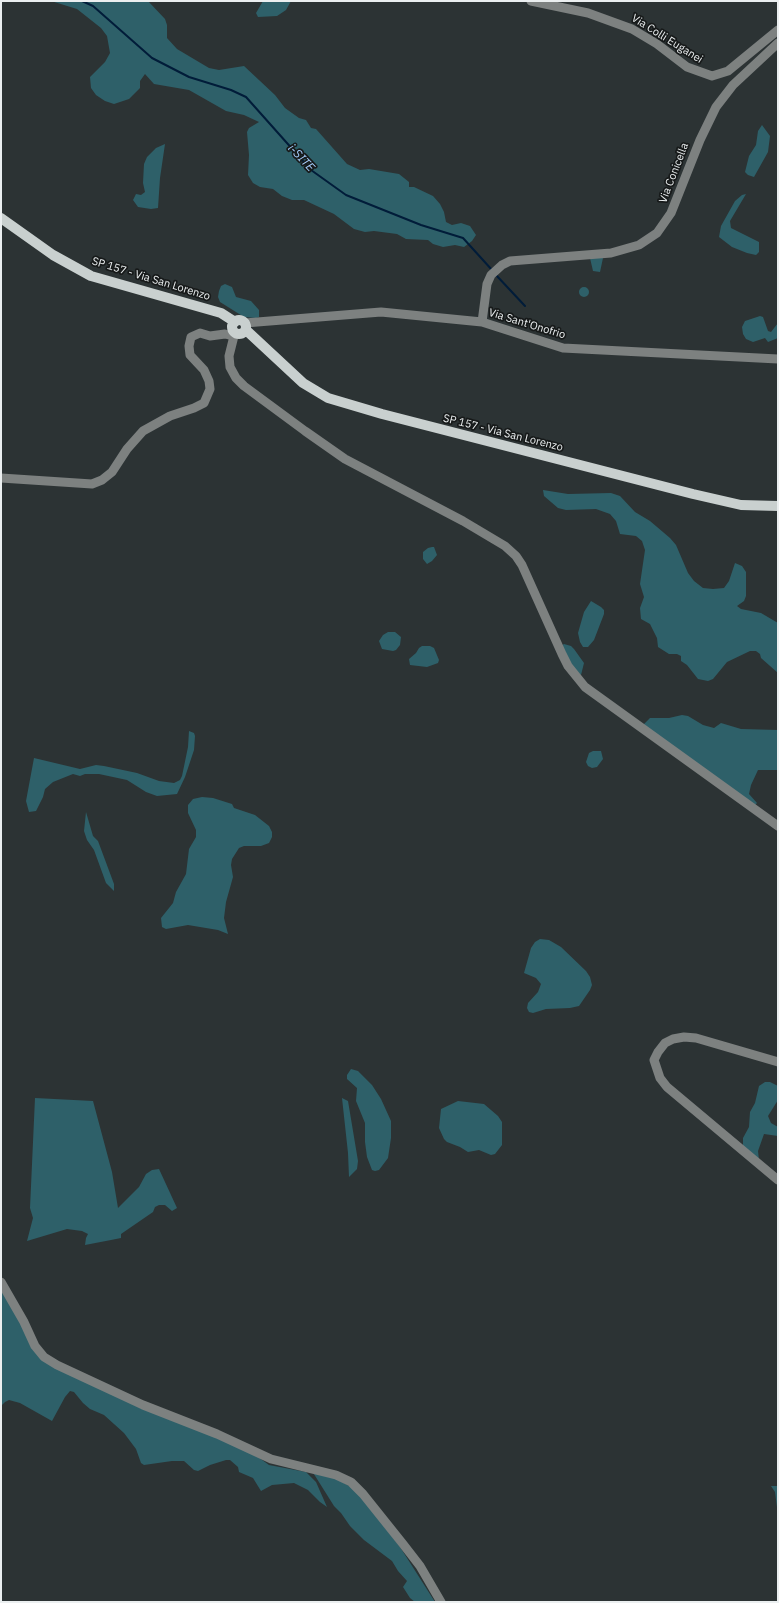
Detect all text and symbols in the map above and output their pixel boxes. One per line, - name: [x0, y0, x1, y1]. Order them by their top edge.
- street label: Via Colli Euganei: [629, 12, 705, 66]
- water label: i-SITE: [285, 141, 317, 175]
- street label: Via Conicella: [657, 141, 691, 205]
- street label: SP 157 - Via San Lorenzo: [90, 255, 212, 303]
- street label: Via Sant'Onofrio: [487, 306, 567, 342]
- street label: SP 157 - Via San Lorenzo: [442, 412, 564, 454]

